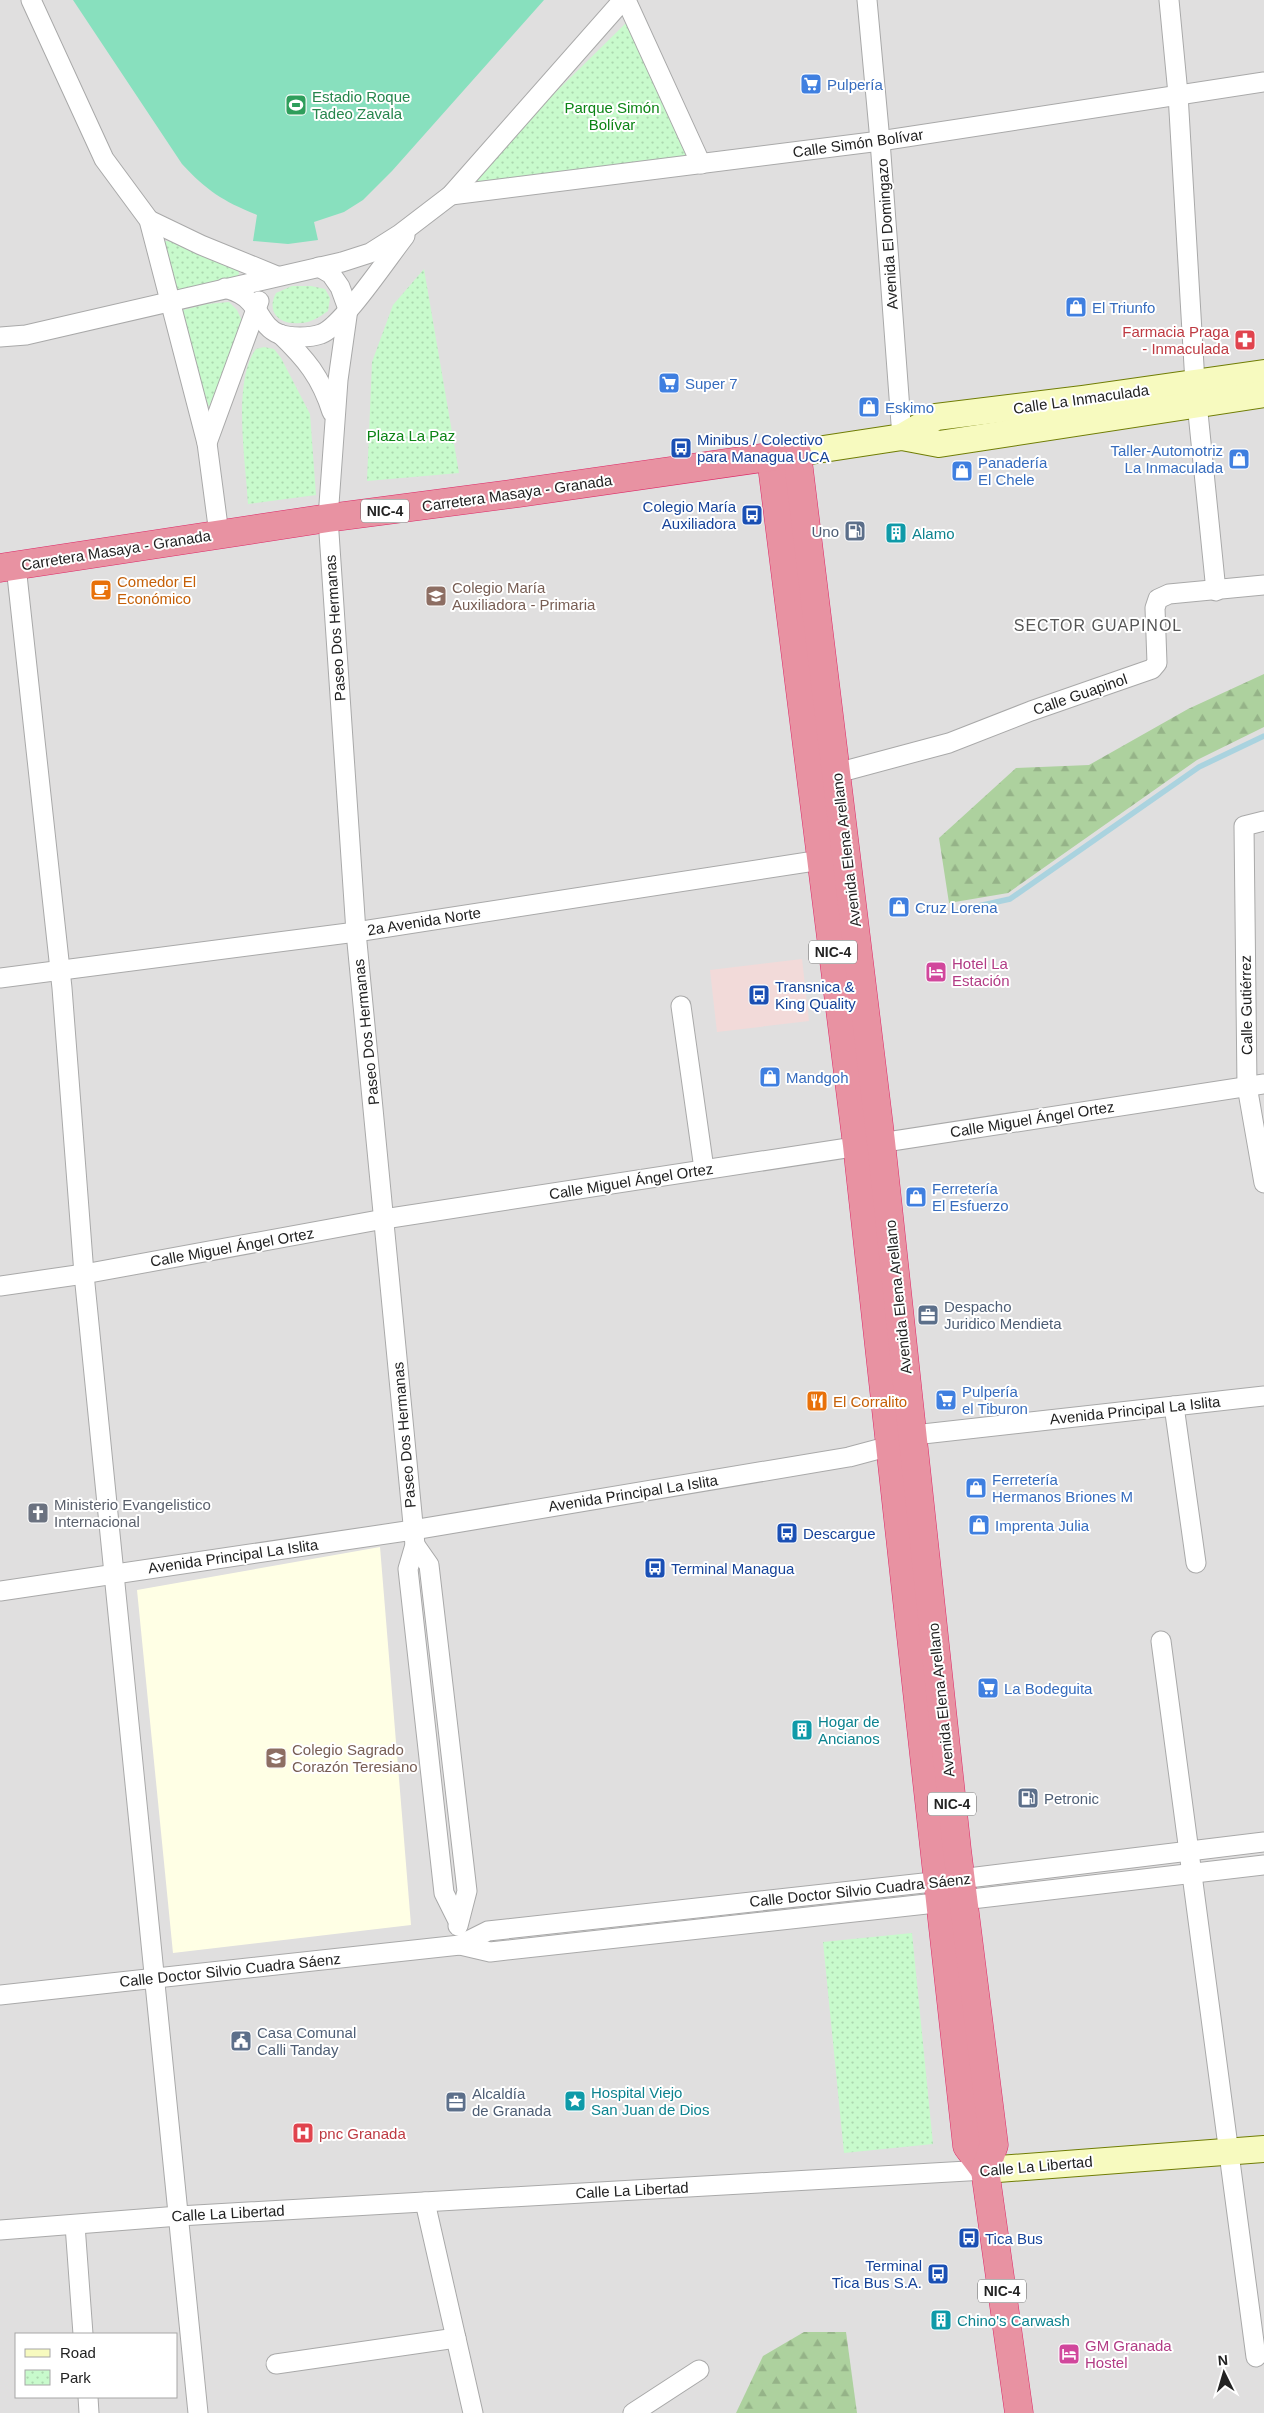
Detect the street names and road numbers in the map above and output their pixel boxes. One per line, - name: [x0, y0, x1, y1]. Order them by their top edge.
- street label: Calle Simón Bolívar: [792, 125, 924, 161]
- street label: Avenida El Domingazo: [873, 158, 901, 310]
- street label: Calle La Inmaculada: [1012, 381, 1151, 417]
- street label: Carretera Masaya - Granada: [421, 471, 614, 515]
- road number: NIC-4: [361, 500, 409, 522]
- street label: Carretera Masaya - Granada: [20, 527, 213, 573]
- street label: Paseo Dos Hermanas: [321, 554, 349, 702]
- street label: Calle Guapinol: [1031, 670, 1129, 718]
- street label: Avenida Elena Arellano: [828, 772, 864, 928]
- street label: 2a Avenida Norte: [366, 904, 482, 938]
- road number: NIC-4: [809, 940, 857, 964]
- street label: Calle Gutiérrez: [1237, 955, 1255, 1055]
- street label: Paseo Dos Hermanas: [350, 958, 382, 1106]
- street label: Calle Miguel Ángel Ortez: [949, 1098, 1115, 1140]
- street label: Calle Miguel Ángel Ortez: [548, 1160, 714, 1202]
- street label: Avenida Elena Arellano: [881, 1219, 915, 1375]
- street label: Calle Miguel Ángel Ortez: [149, 1224, 315, 1270]
- street label: Paseo Dos Hermanas: [389, 1361, 419, 1509]
- street label: Avenida Principal La Islita: [1049, 1393, 1222, 1427]
- street label: Avenida Principal La Islita: [547, 1471, 720, 1515]
- street label: Avenida Principal La Islita: [147, 1536, 320, 1576]
- street label: Avenida Elena Arellano: [924, 1622, 958, 1778]
- road number: NIC-4: [928, 1792, 976, 1816]
- street label: Calle Doctor Silvio Cuadra Sáenz: [748, 1870, 972, 1910]
- street label: Calle Doctor Silvio Cuadra Sáenz: [118, 1950, 342, 1990]
- street label: Calle La Libertad: [979, 2153, 1093, 2179]
- street label: Calle La Libertad: [575, 2179, 689, 2201]
- street label: Calle La Libertad: [171, 2202, 285, 2224]
- road number: NIC-4: [978, 2280, 1026, 2302]

